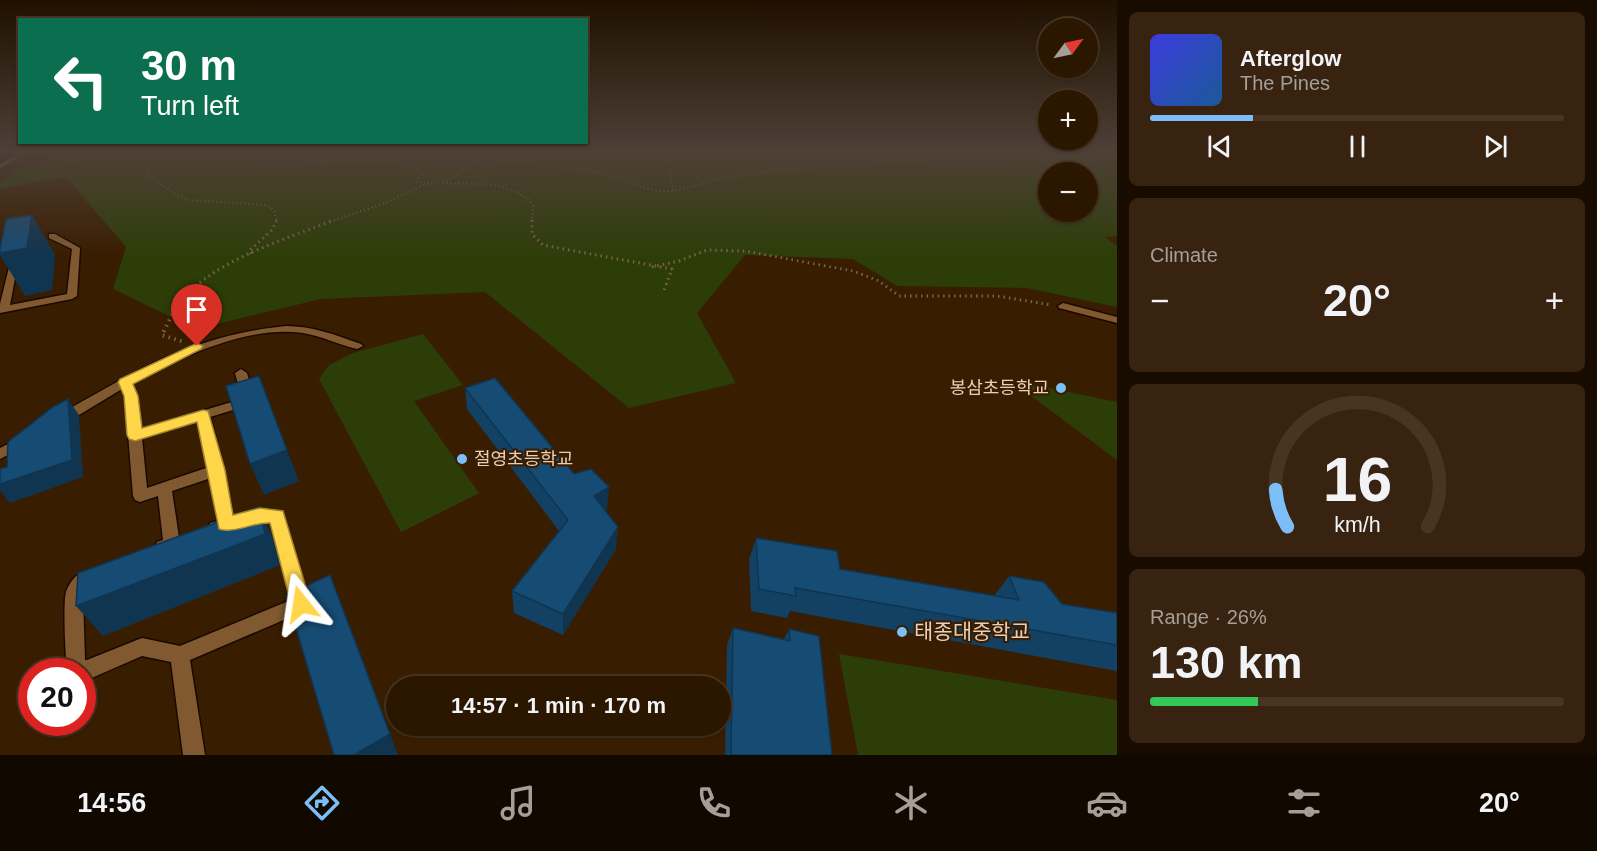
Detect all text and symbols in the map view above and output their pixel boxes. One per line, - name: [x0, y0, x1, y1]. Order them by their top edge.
- north arrow: [1038, 18, 1098, 78]
- map controls: [1038, 18, 1098, 222]
- icon: left: [42, 42, 120, 120]
- text: 30 m: [141, 42, 237, 89]
- text: Afterglow: [1240, 46, 1341, 71]
- text: The Pines: [1240, 72, 1330, 94]
- button: +: [1038, 90, 1098, 150]
- text: Turn left: [141, 91, 239, 121]
- icon: previous: [1203, 130, 1236, 163]
- icon: pause: [1341, 130, 1374, 163]
- icon: next: [1479, 130, 1512, 163]
- button: −: [1038, 162, 1098, 222]
- text: Climate: [1150, 244, 1218, 266]
- text: 20°: [1323, 275, 1391, 326]
- text: −: [1150, 282, 1169, 319]
- text: +: [1545, 282, 1564, 319]
- pin: [171, 284, 222, 346]
- icon: arrive: [180, 293, 213, 326]
- place label: 봉삼초등학교: [950, 378, 1049, 398]
- marker: 봉삼초등학교: [1054, 381, 1068, 395]
- text: 16: [1322, 446, 1392, 515]
- place label: 절영초등학교: [474, 449, 573, 469]
- marker: 절영초등학교: [455, 452, 469, 466]
- text: km/h: [1334, 514, 1380, 538]
- position arrow: [269, 572, 333, 636]
- text: Range · 26%: [1150, 606, 1267, 628]
- place label: 태종대중학교: [914, 620, 1030, 643]
- marker: 태종대중학교: [895, 625, 909, 639]
- text: 130 km: [1150, 637, 1303, 688]
- speed limit sign: 20: [18, 658, 96, 736]
- text: 14:57 · 1 min · 170 m: [451, 693, 666, 718]
- icon: directions: [301, 782, 343, 824]
- icon: music: [497, 782, 539, 824]
- icon: phone: [693, 782, 735, 824]
- icon: climate: [890, 782, 932, 824]
- icon: car: [1086, 782, 1128, 824]
- icon: filters: [1283, 782, 1325, 824]
- text: 14:56: [77, 788, 146, 818]
- text: 20°: [1479, 788, 1520, 818]

